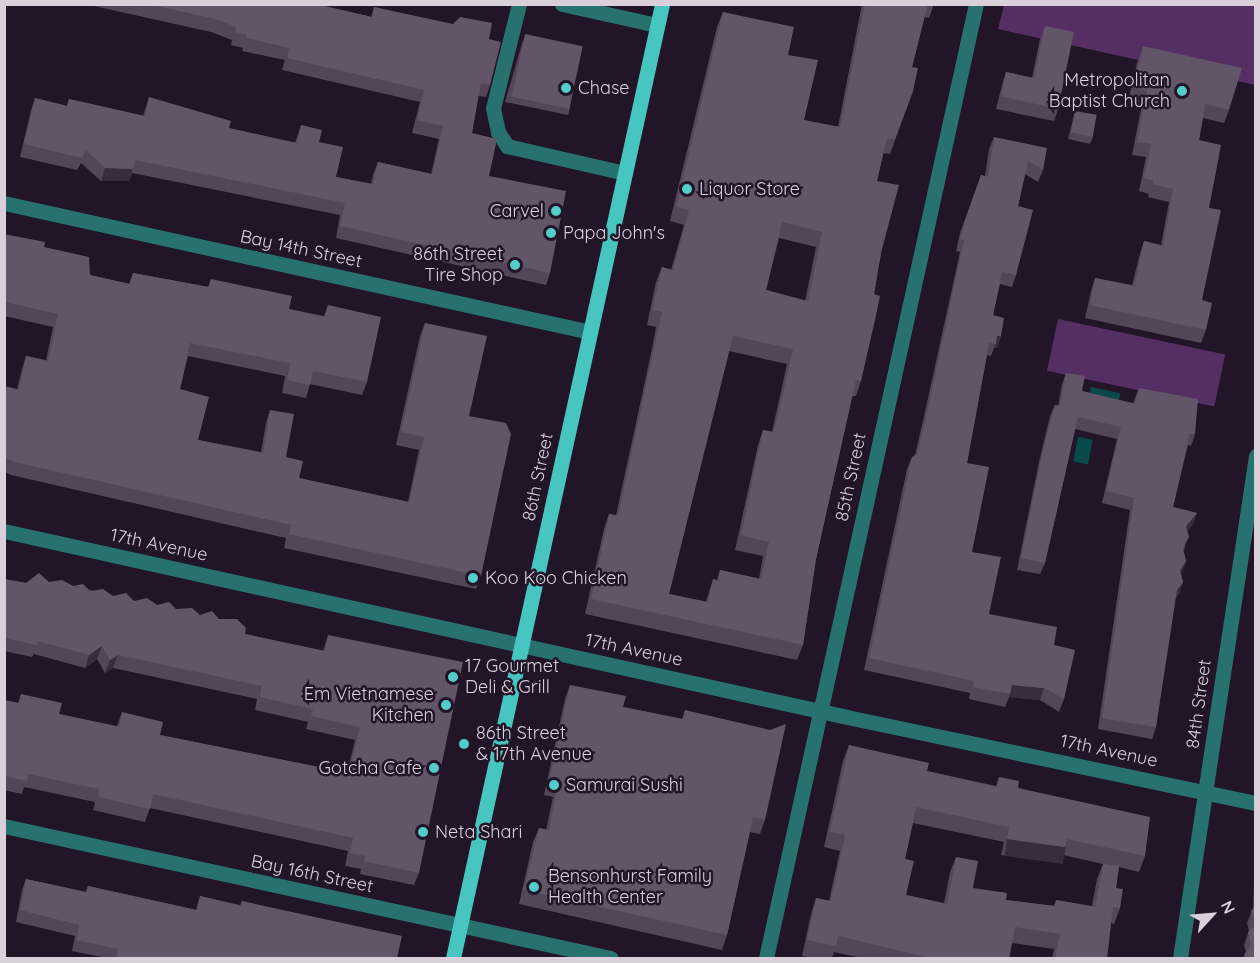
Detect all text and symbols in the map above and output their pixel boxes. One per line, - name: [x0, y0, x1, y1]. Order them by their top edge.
- place label: Metropolitan Baptist Church: [1049, 70, 1170, 112]
- place label: Chase: [578, 77, 629, 99]
- marker: Chase: [559, 81, 573, 95]
- marker: Metropolitan Baptist Church: [1175, 84, 1189, 98]
- place label: Liquor Store: [699, 178, 800, 200]
- marker: Liquor Store: [680, 182, 694, 196]
- place label: Carvel: [490, 200, 544, 222]
- marker: Carvel: [549, 204, 563, 218]
- place label: Papa John's: [563, 222, 665, 244]
- street label: Bay 14th Street: [238, 226, 364, 272]
- marker: Papa John's: [544, 226, 558, 240]
- place label: 86th Street Tire Shop: [413, 244, 503, 286]
- marker: 86th Street Tire Shop: [508, 258, 522, 272]
- street label: 86th Street: [518, 431, 558, 523]
- street label: 85th Street: [831, 431, 871, 523]
- street label: 17th Avenue: [108, 524, 210, 566]
- place label: Koo Koo Chicken: [485, 567, 627, 589]
- marker: Koo Koo Chicken: [466, 571, 480, 585]
- street label: 17th Avenue: [583, 629, 685, 671]
- place label: 17 Gourmet Deli & Grill: [465, 656, 559, 698]
- street label: 84th Street: [1182, 658, 1216, 750]
- marker: 17 Gourmet Deli & Grill: [446, 670, 460, 684]
- place label: Em Vietnamese Kitchen: [304, 684, 434, 726]
- marker: Em Vietnamese Kitchen: [439, 698, 453, 712]
- place label: 86th Street & 17th Avenue: [476, 723, 592, 766]
- street label: 17th Avenue: [1058, 730, 1160, 772]
- marker: 86th Street & 17th Avenue: [457, 737, 471, 751]
- place label: Gotcha Cafe: [319, 757, 422, 779]
- marker: Gotcha Cafe: [427, 761, 441, 775]
- place label: Samurai Sushi: [566, 774, 683, 796]
- marker: Samurai Sushi: [547, 778, 561, 792]
- place label: Neta Shari: [435, 821, 522, 843]
- marker: Neta Shari: [416, 825, 430, 839]
- street label: Bay 16th Street: [249, 850, 375, 898]
- place label: Bensonhurst Family Health Center: [548, 866, 712, 908]
- marker: Bensonhurst Family Health Center: [525, 878, 543, 896]
- north arrow: [1182, 885, 1242, 945]
- text: N: [1217, 897, 1240, 917]

